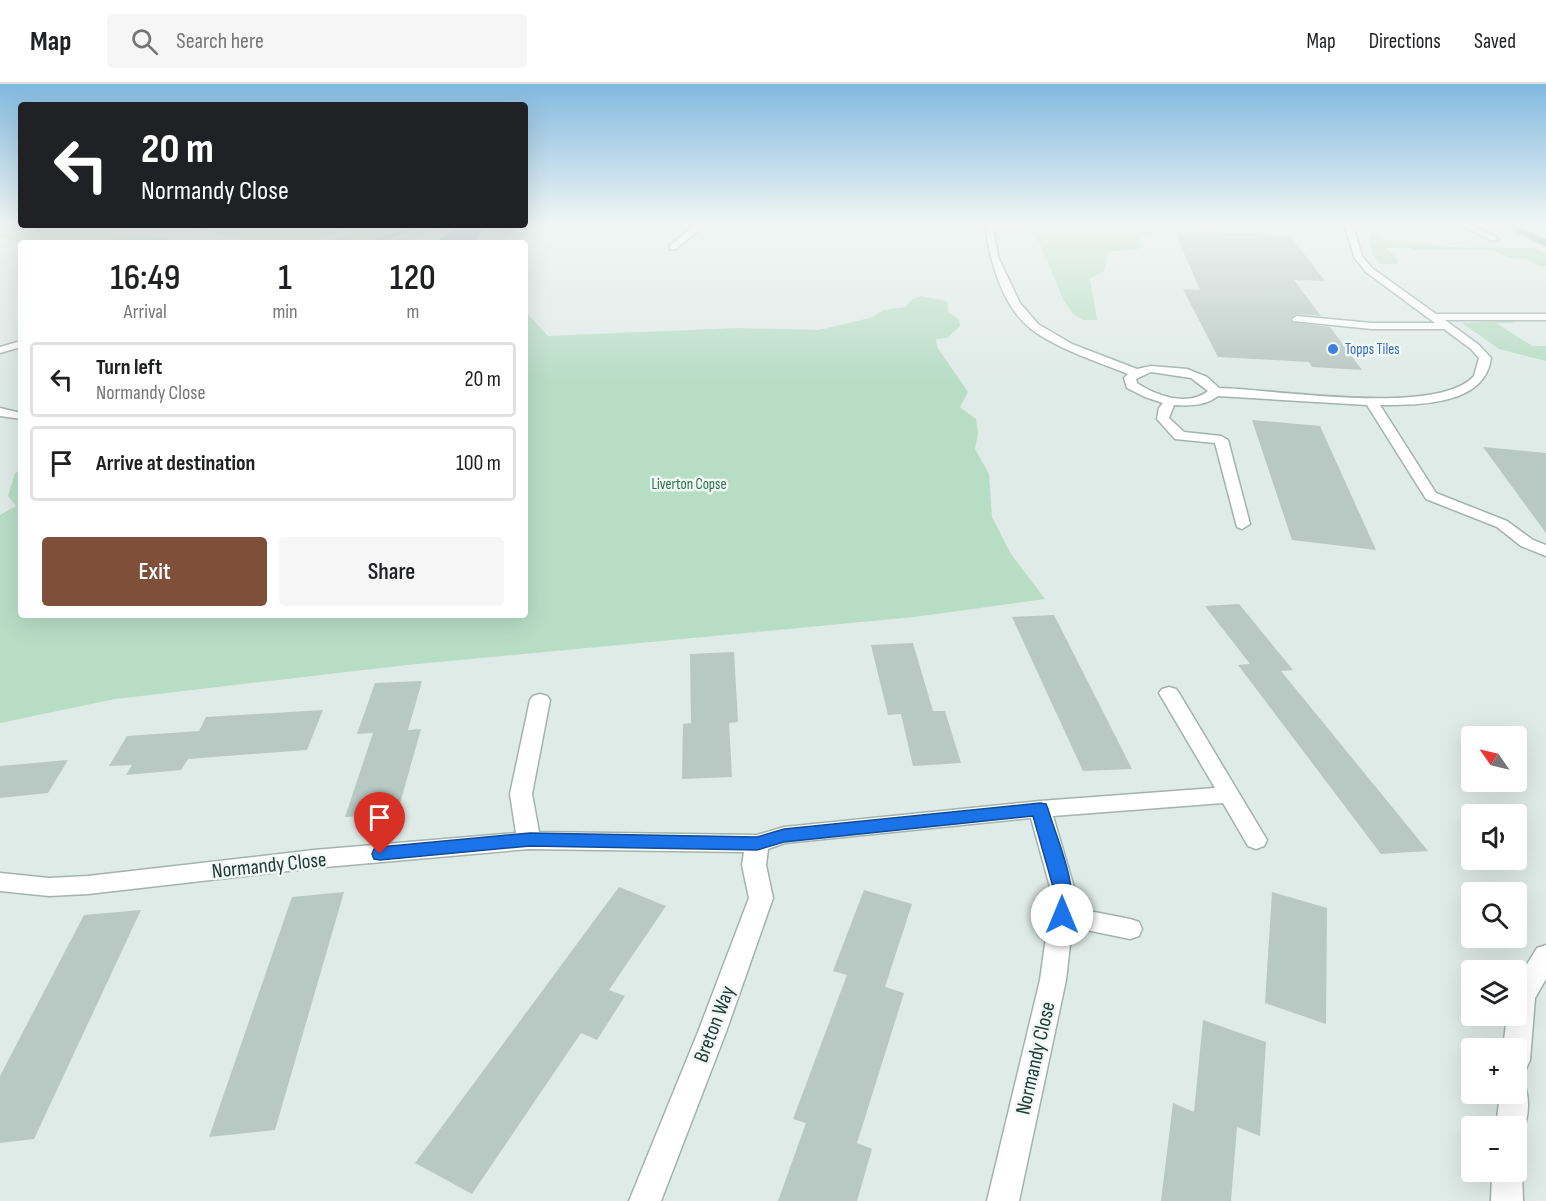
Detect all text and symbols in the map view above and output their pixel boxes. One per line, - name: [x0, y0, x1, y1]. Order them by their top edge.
- search box: [107, 14, 527, 68]
- text: Map: [30, 25, 71, 58]
- icon: search: [128, 25, 161, 58]
- text: Search here: [176, 28, 264, 55]
- text: Map: [1306, 29, 1336, 54]
- text: Directions: [1369, 29, 1441, 54]
- text: Saved: [1474, 29, 1516, 54]
- text: 20 m: [141, 124, 214, 175]
- icon: left: [42, 126, 120, 204]
- text: Normandy Close: [141, 175, 289, 207]
- text: 16:49: [110, 257, 180, 300]
- text: 1: [278, 257, 292, 300]
- text: 120: [390, 257, 436, 300]
- text: Arrival: [124, 300, 167, 324]
- text: min: [273, 300, 298, 324]
- text: m: [406, 300, 419, 324]
- place label: Topps Tiles: [1345, 340, 1400, 359]
- marker: Topps Tiles: [1326, 342, 1340, 356]
- text: Turn left: [96, 354, 162, 381]
- icon: left: [45, 363, 78, 396]
- text: 20 m: [465, 366, 501, 393]
- text: Normandy Close: [96, 381, 206, 405]
- icon: arrive: [45, 447, 78, 480]
- text: Arrive at destination: [96, 450, 255, 477]
- text: 100 m: [456, 450, 501, 477]
- park label: Liverton Copse: [651, 475, 727, 494]
- button: Exit: [42, 537, 267, 606]
- button: Share: [279, 537, 504, 606]
- north arrow: [1461, 726, 1527, 792]
- map controls: [1461, 726, 1527, 1182]
- pin: [354, 792, 405, 854]
- icon: arrive: [363, 801, 396, 834]
- button: sound: [1461, 804, 1527, 870]
- street label: Normandy Close: [211, 847, 328, 884]
- button: search: [1461, 882, 1527, 948]
- position arrow: [1030, 883, 1094, 947]
- button: layers: [1461, 960, 1527, 1026]
- street label: Breton Way: [688, 982, 740, 1066]
- street label: Normandy Close: [1010, 999, 1061, 1117]
- button: +: [1461, 1038, 1527, 1104]
- button: −: [1461, 1116, 1527, 1182]

